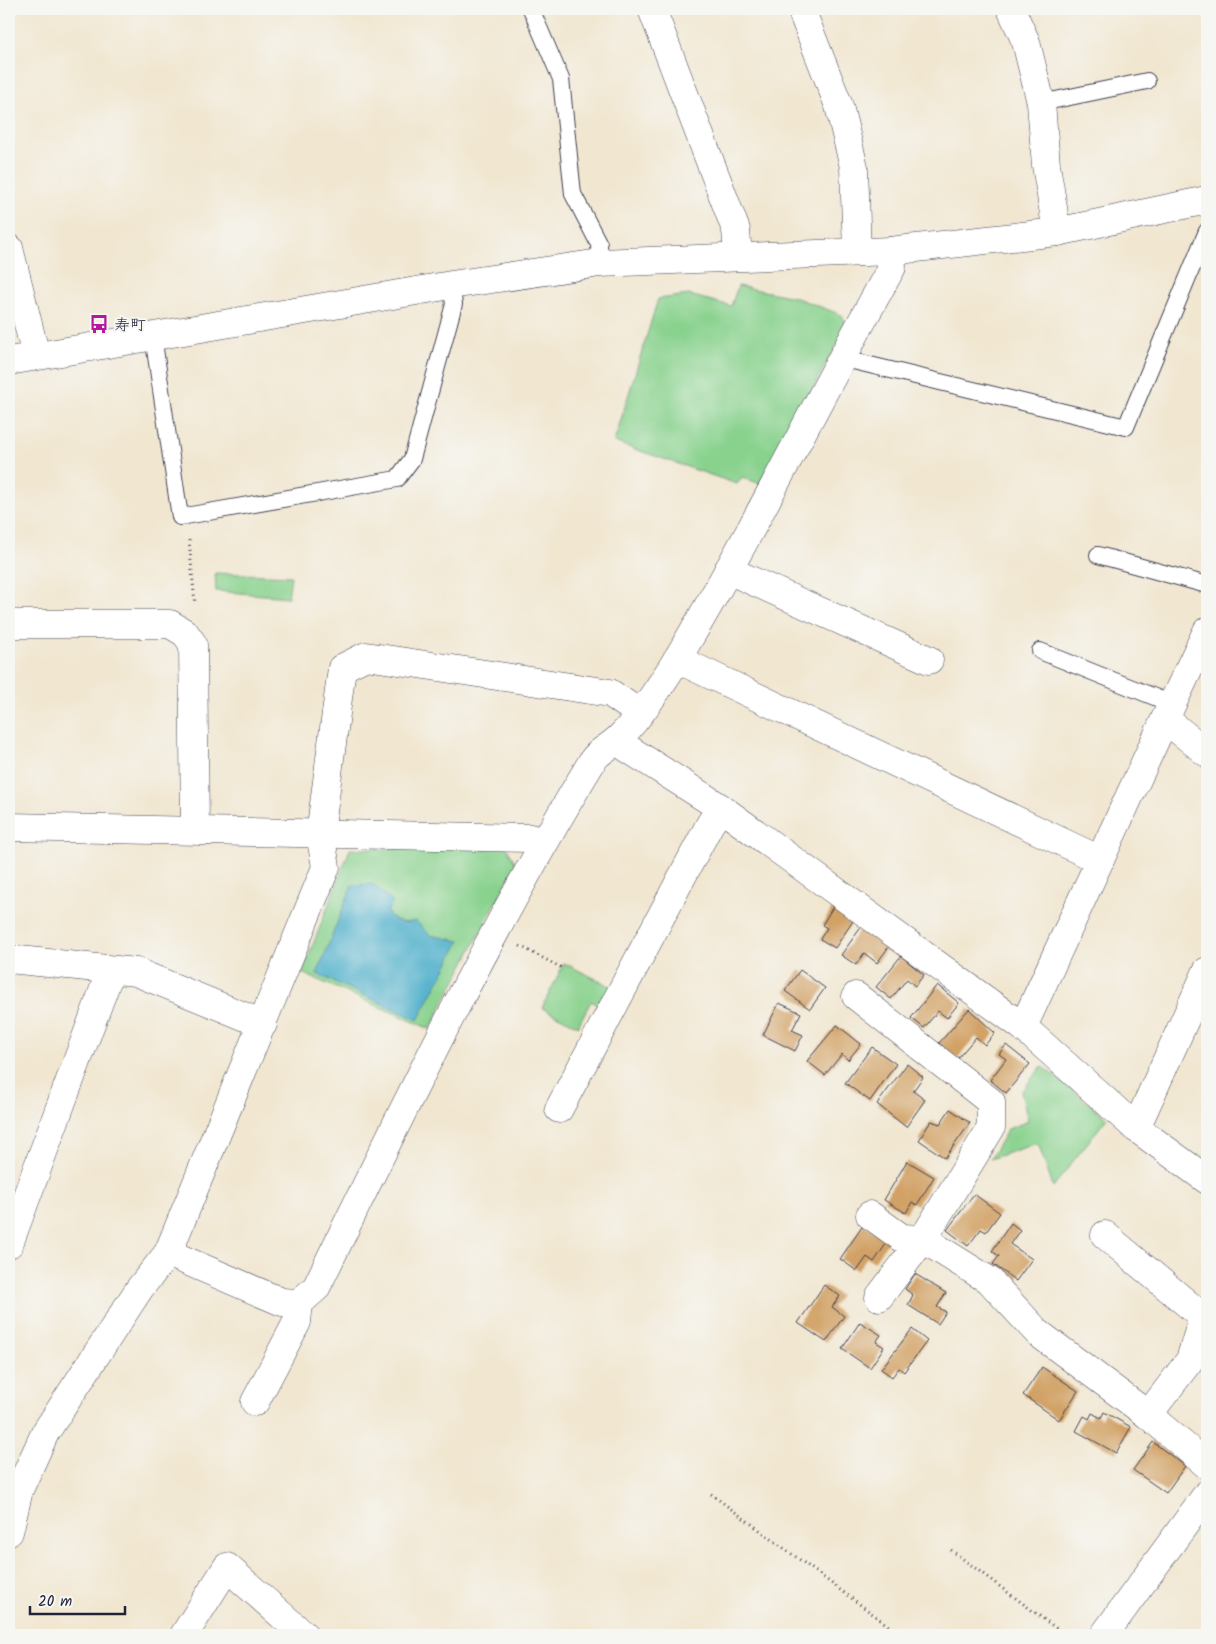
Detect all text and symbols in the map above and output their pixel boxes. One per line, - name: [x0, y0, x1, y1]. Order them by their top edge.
- bus stop icon: 寿町: [88, 313, 110, 335]
- place label: 寿町: [114, 313, 146, 338]
- scale bar: [30, 1584, 125, 1616]
- text: 20 m: [38, 1590, 72, 1614]

